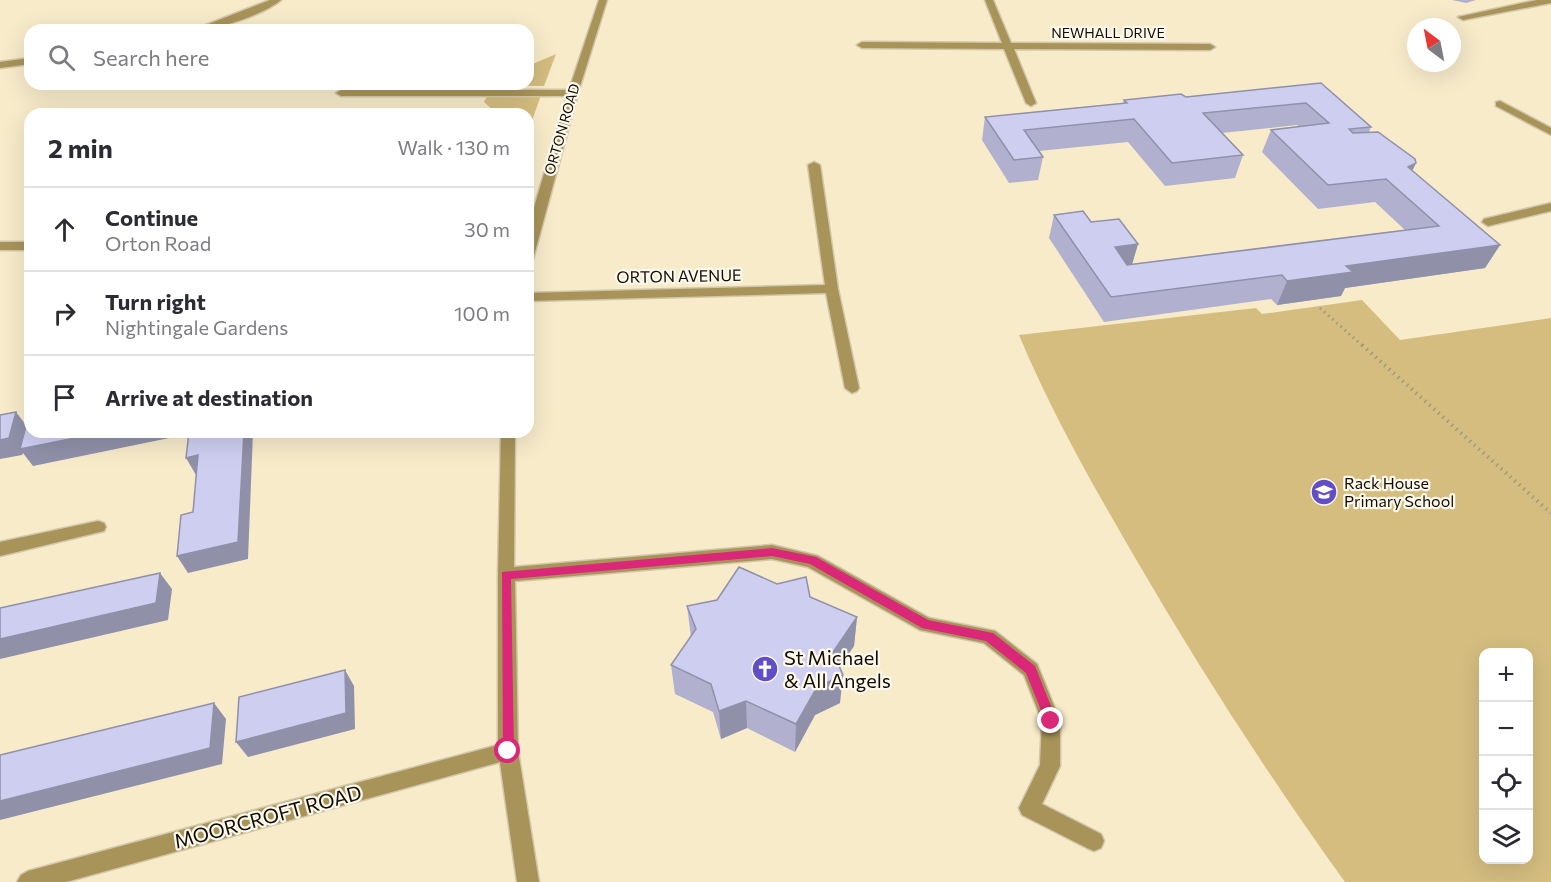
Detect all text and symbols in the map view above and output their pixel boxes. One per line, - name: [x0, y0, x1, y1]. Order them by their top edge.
- north arrow: [1407, 18, 1461, 72]
- search box: [24, 24, 534, 90]
- street label: NEWHALL DRIVE: [1051, 24, 1165, 41]
- icon: search: [45, 41, 78, 74]
- text: Search here: [93, 44, 209, 71]
- street label: ORTON ROAD: [540, 81, 583, 176]
- text: 2 min: [48, 132, 113, 163]
- text: Walk · 130 m: [398, 135, 510, 159]
- text: Continue: [105, 204, 198, 231]
- icon: ahead: [48, 213, 81, 246]
- text: 30 m: [464, 217, 510, 241]
- text: Orton Road: [105, 231, 211, 255]
- street label: ORTON AVENUE: [616, 265, 742, 286]
- text: Turn right: [105, 288, 206, 315]
- icon: right: [48, 297, 81, 330]
- text: 100 m: [454, 301, 510, 325]
- text: Nightingale Gardens: [105, 315, 288, 339]
- icon: arrive: [48, 381, 81, 414]
- text: Arrive at destination: [105, 384, 313, 411]
- place label: Rack House Primary School: [1344, 473, 1454, 510]
- school or university icon: Rack House Primary School: [1309, 477, 1339, 507]
- place label: St Michael & All Angels: [784, 645, 891, 692]
- map controls: [1479, 648, 1533, 864]
- button: +: [1479, 648, 1533, 702]
- church icon: St Michael & All Angels: [750, 654, 780, 684]
- button: −: [1479, 702, 1533, 756]
- route end: [1037, 707, 1063, 733]
- route start: [494, 737, 520, 763]
- button: locate: [1479, 756, 1533, 810]
- street label: MOORCROFT ROAD: [171, 779, 364, 853]
- button: layers: [1479, 810, 1533, 864]

